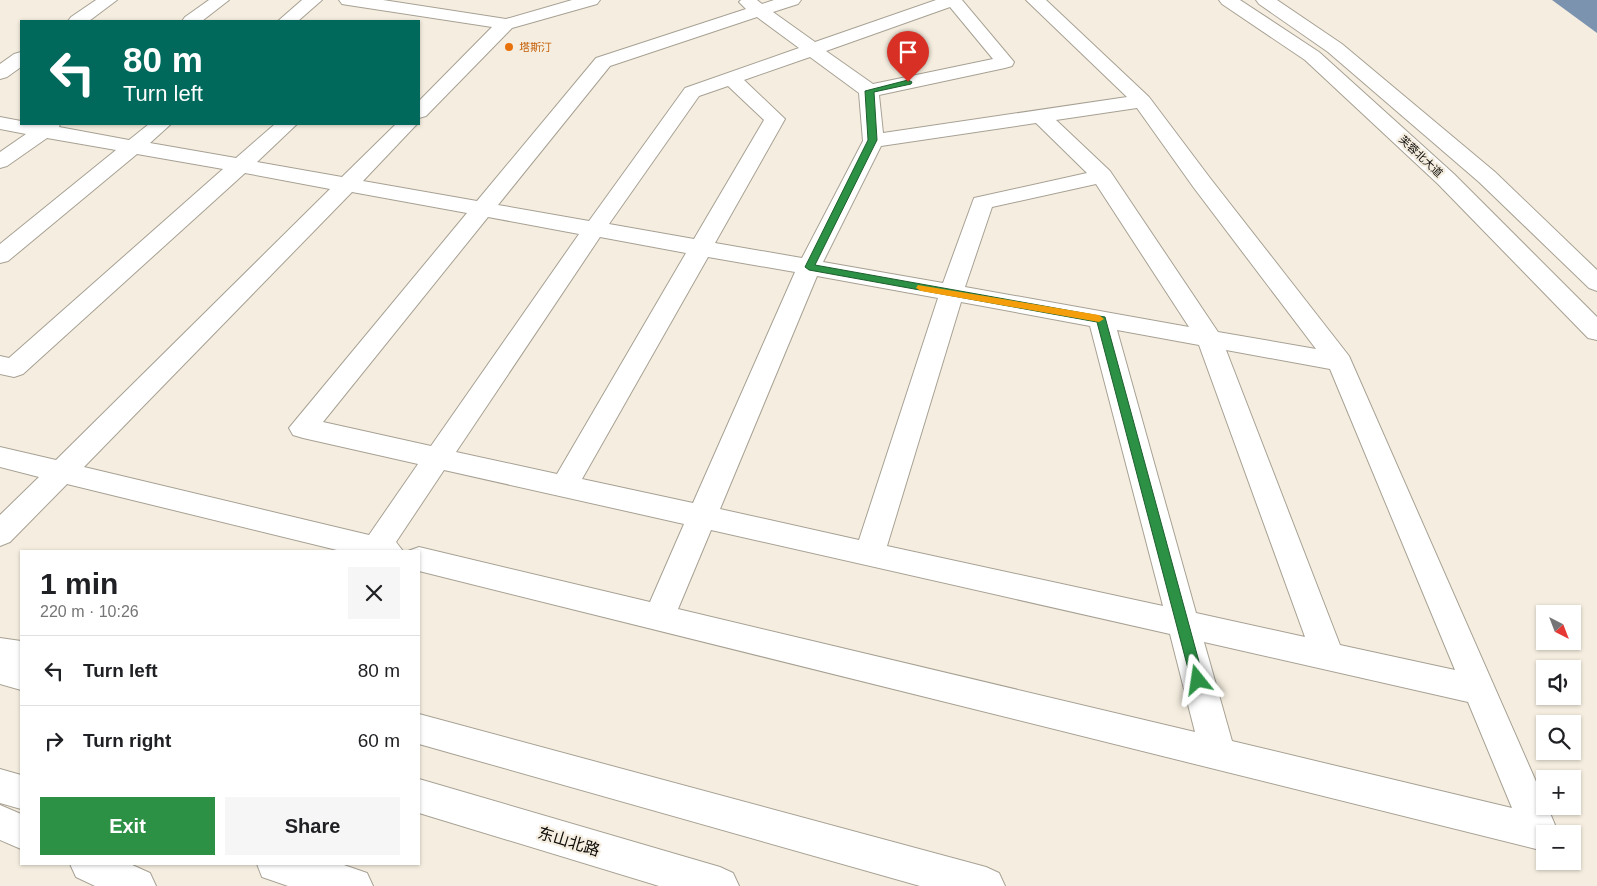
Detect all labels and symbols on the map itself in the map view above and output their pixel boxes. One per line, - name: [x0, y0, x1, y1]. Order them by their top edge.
- pin: [887, 31, 929, 82]
- marker: 塔斯汀: [503, 41, 515, 53]
- place label: 塔斯汀: [519, 41, 552, 53]
- street label: 芙蓉北大道: [1397, 133, 1445, 179]
- north arrow: [1536, 605, 1581, 650]
- position arrow: [1171, 653, 1223, 705]
- street label: 东山北路: [536, 824, 602, 859]

